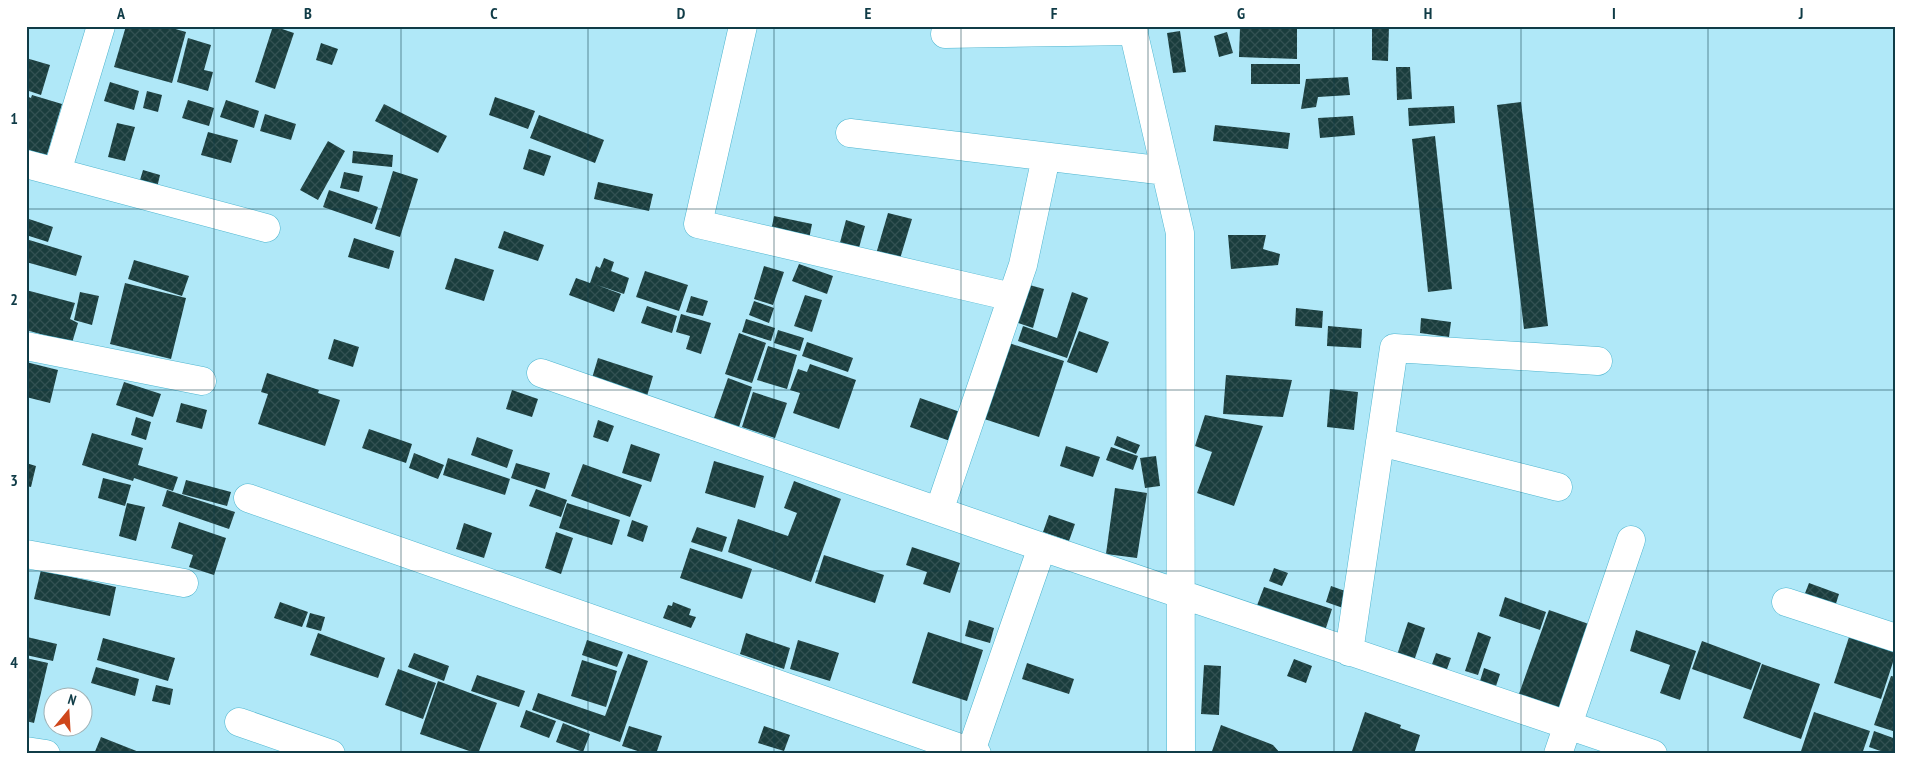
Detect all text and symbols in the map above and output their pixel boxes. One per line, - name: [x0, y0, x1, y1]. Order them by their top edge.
- text: A: [116, 3, 126, 23]
- text: B: [304, 3, 312, 23]
- text: C: [490, 3, 498, 23]
- text: D: [677, 3, 686, 23]
- text: E: [865, 3, 872, 23]
- text: F: [1051, 3, 1058, 23]
- text: G: [1237, 3, 1245, 23]
- text: H: [1424, 3, 1432, 23]
- text: I: [1612, 3, 1616, 23]
- text: J: [1798, 3, 1803, 23]
- text: 1: [10, 108, 18, 128]
- text: 2: [10, 289, 18, 309]
- text: 3: [10, 470, 18, 490]
- text: 4: [10, 652, 18, 672]
- north arrow: [42, 688, 92, 738]
- text: N: [66, 690, 78, 709]

